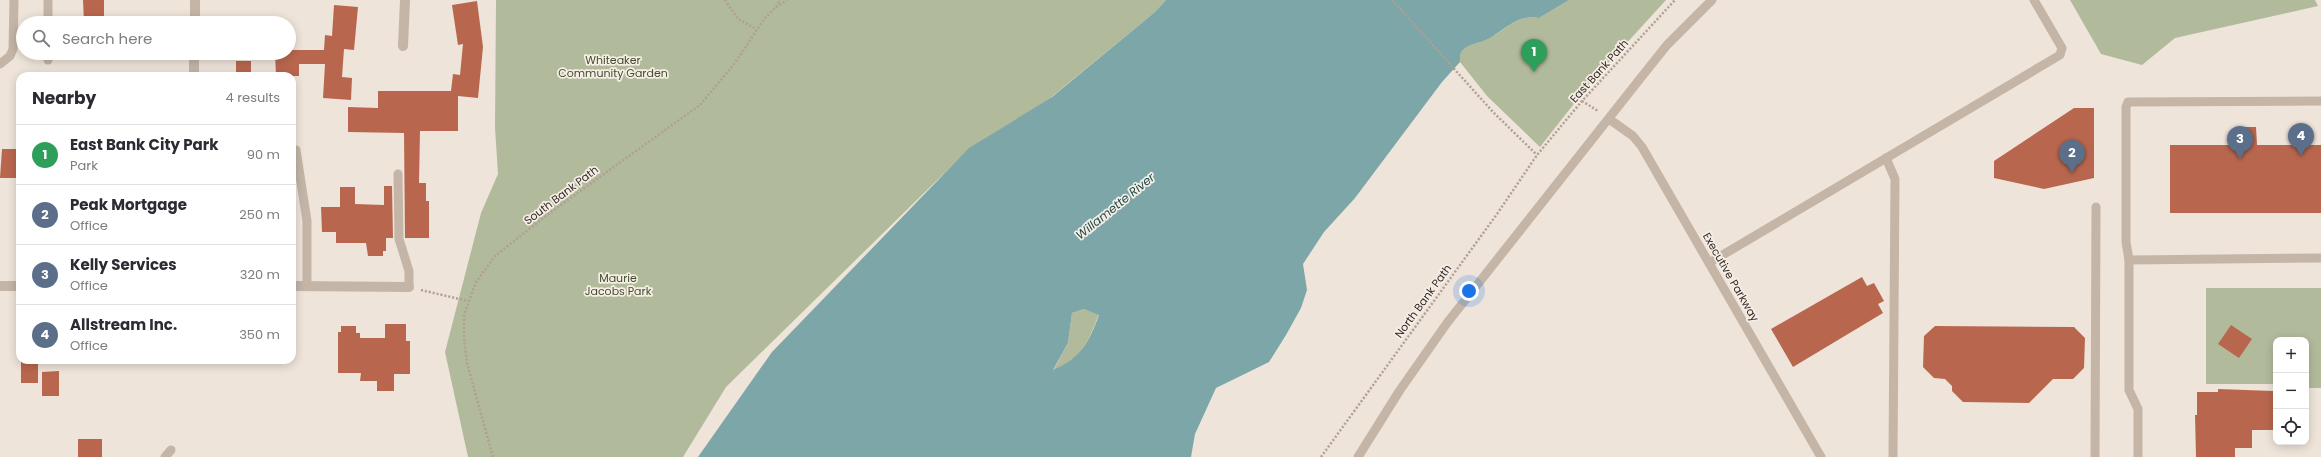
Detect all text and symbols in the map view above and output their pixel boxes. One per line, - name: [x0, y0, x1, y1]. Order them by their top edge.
- search box: [16, 16, 296, 60]
- icon: search: [30, 27, 52, 49]
- text: Search here: [62, 28, 152, 49]
- street label: East Bank Path: [1566, 36, 1632, 106]
- pin: 1: [1521, 39, 1547, 72]
- park label: Whiteaker Community Garden: [558, 52, 668, 81]
- text: Nearby: [32, 86, 96, 110]
- text: 4 results: [226, 88, 280, 107]
- pin: 4: [2288, 123, 2314, 156]
- pin: 3: [2227, 126, 2253, 159]
- text: East Bank City Park: [70, 134, 218, 155]
- pin: 2: [2059, 140, 2085, 173]
- text: 1: [43, 145, 47, 164]
- text: 90 m: [247, 145, 280, 164]
- text: Park: [70, 156, 98, 175]
- street label: South Bank Path: [521, 162, 601, 228]
- water label: Willamette River: [1072, 169, 1158, 243]
- text: Peak Mortgage: [70, 194, 187, 215]
- text: 2: [41, 205, 49, 224]
- text: 250 m: [239, 205, 280, 224]
- text: Office: [70, 216, 108, 235]
- street label: Executive Parkway: [1699, 230, 1763, 325]
- text: Kelly Services: [70, 254, 177, 275]
- street label: North Bank Path: [1391, 261, 1455, 341]
- text: 3: [41, 265, 49, 284]
- text: 320 m: [240, 265, 280, 284]
- park label: Maurie Jacobs Park: [585, 270, 652, 299]
- text: Office: [70, 276, 108, 295]
- your location: [1459, 281, 1479, 301]
- text: Allstream Inc.: [70, 314, 177, 335]
- text: 4: [41, 325, 49, 344]
- text: 350 m: [239, 325, 280, 344]
- text: Office: [70, 336, 108, 355]
- map controls: [2273, 337, 2309, 445]
- button: +: [2273, 337, 2309, 373]
- button: −: [2273, 373, 2309, 409]
- button: locate: [2273, 409, 2309, 445]

